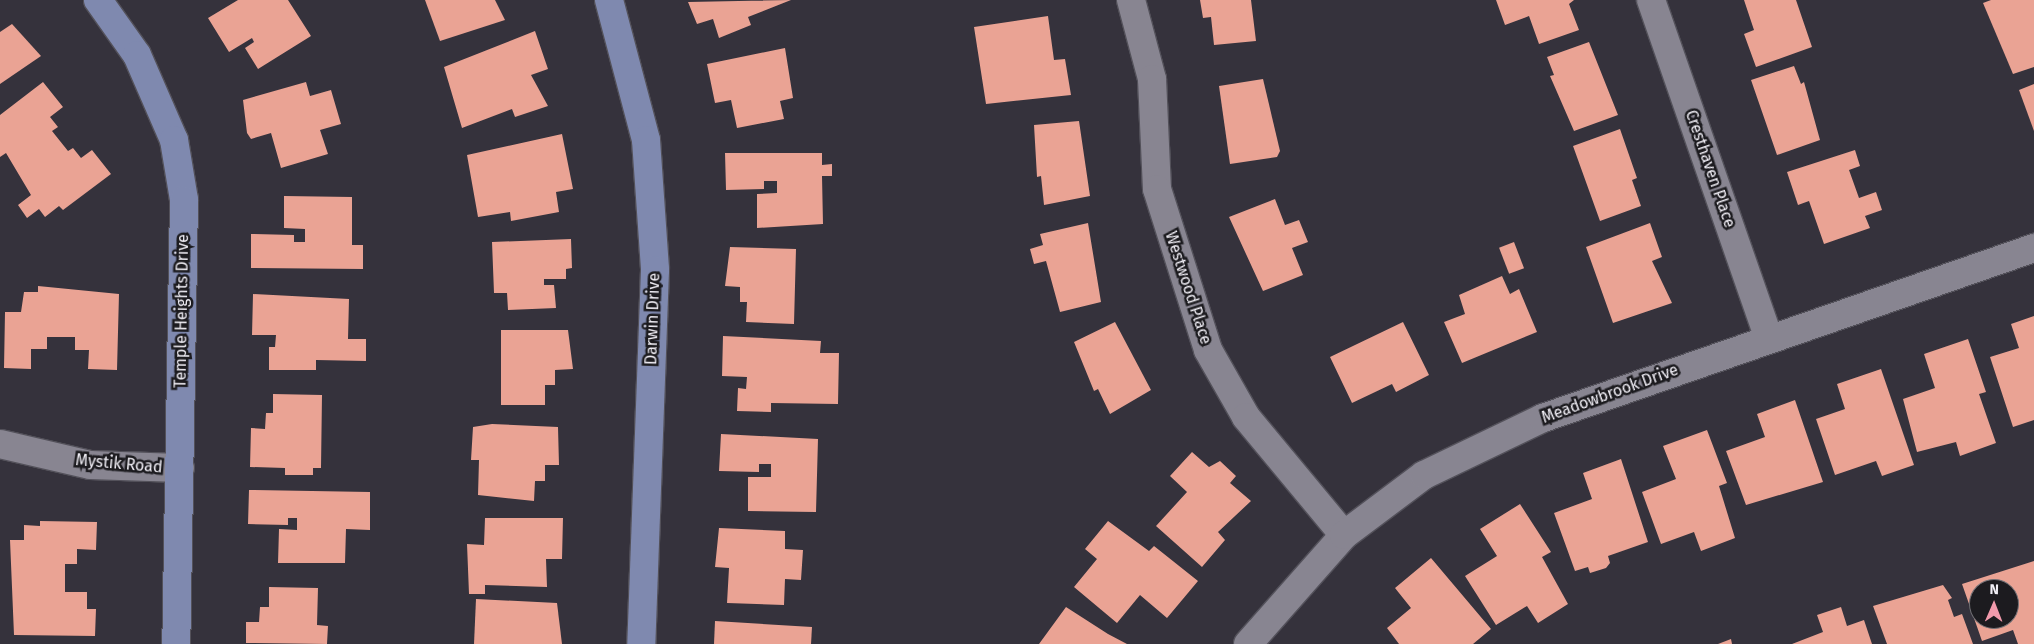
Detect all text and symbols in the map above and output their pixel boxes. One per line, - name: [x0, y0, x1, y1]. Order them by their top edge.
- street label: Cresthaven Place: [1681, 108, 1739, 230]
- street label: Westwood Place: [1161, 229, 1215, 347]
- street label: Temple Heights Drive: [171, 234, 193, 388]
- street label: Darwin Drive: [642, 273, 664, 365]
- street label: Meadowbrook Drive: [1539, 360, 1681, 428]
- street label: Mystik Road: [75, 451, 163, 477]
- north arrow: [1969, 579, 2019, 629]
- text: N: [1989, 581, 1999, 598]

